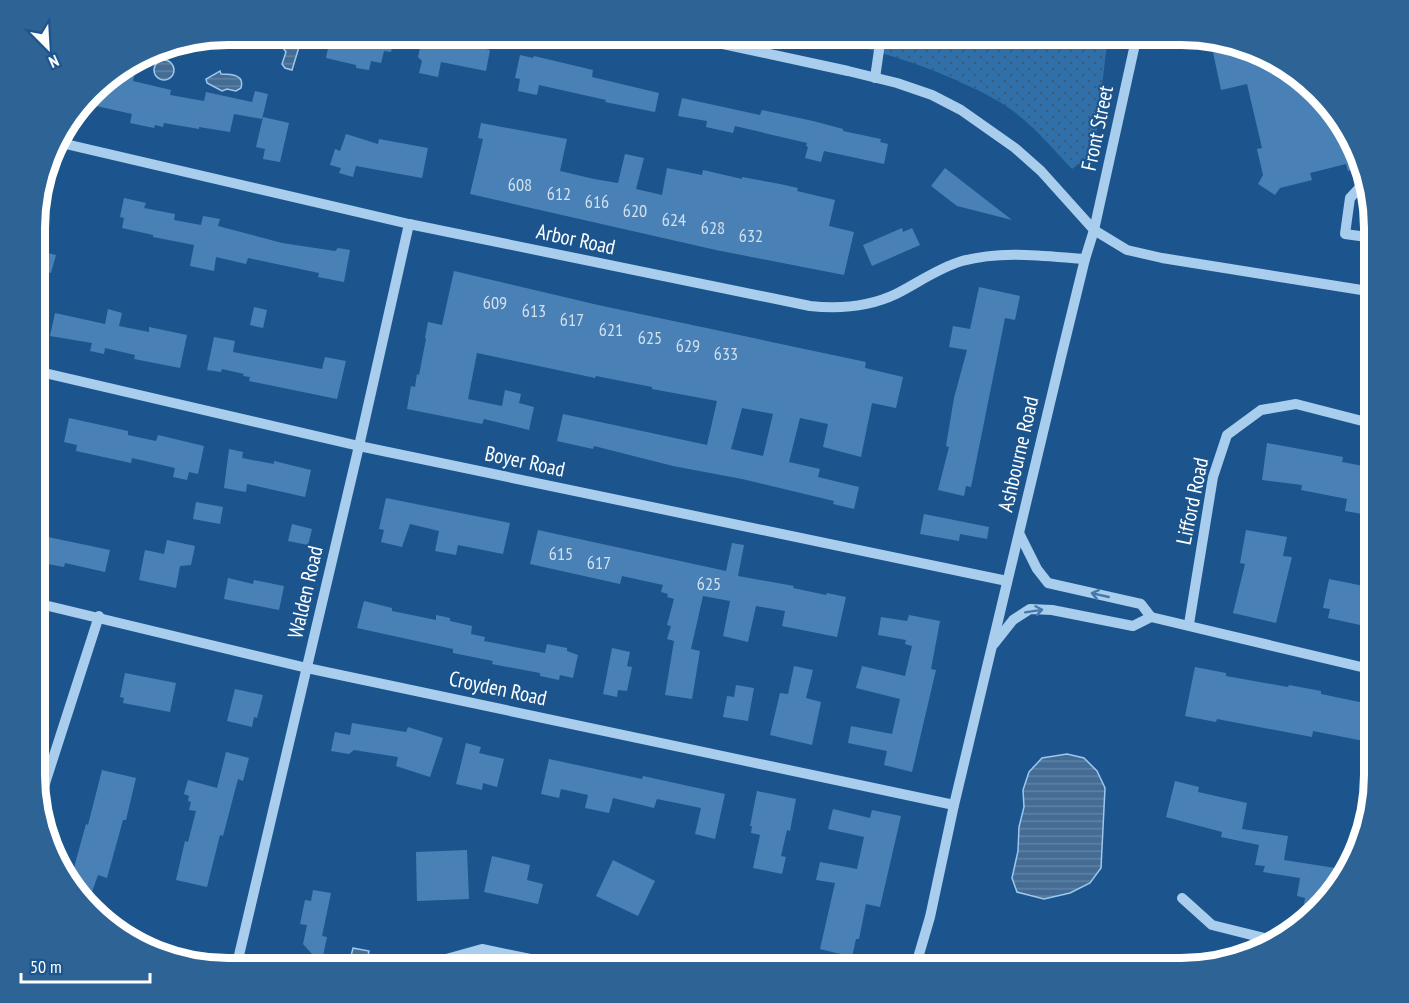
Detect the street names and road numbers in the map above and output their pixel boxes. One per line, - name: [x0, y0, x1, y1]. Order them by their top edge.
- street label: Front Street: [1075, 83, 1119, 173]
- street label: Arbor Road: [534, 217, 618, 261]
- street label: Ashbourne Road: [992, 394, 1044, 514]
- street label: Boyer Road: [482, 439, 568, 483]
- street label: Lifford Road: [1170, 455, 1214, 547]
- street label: Walden Road: [281, 543, 329, 641]
- street label: Croyden Road: [447, 664, 549, 712]

